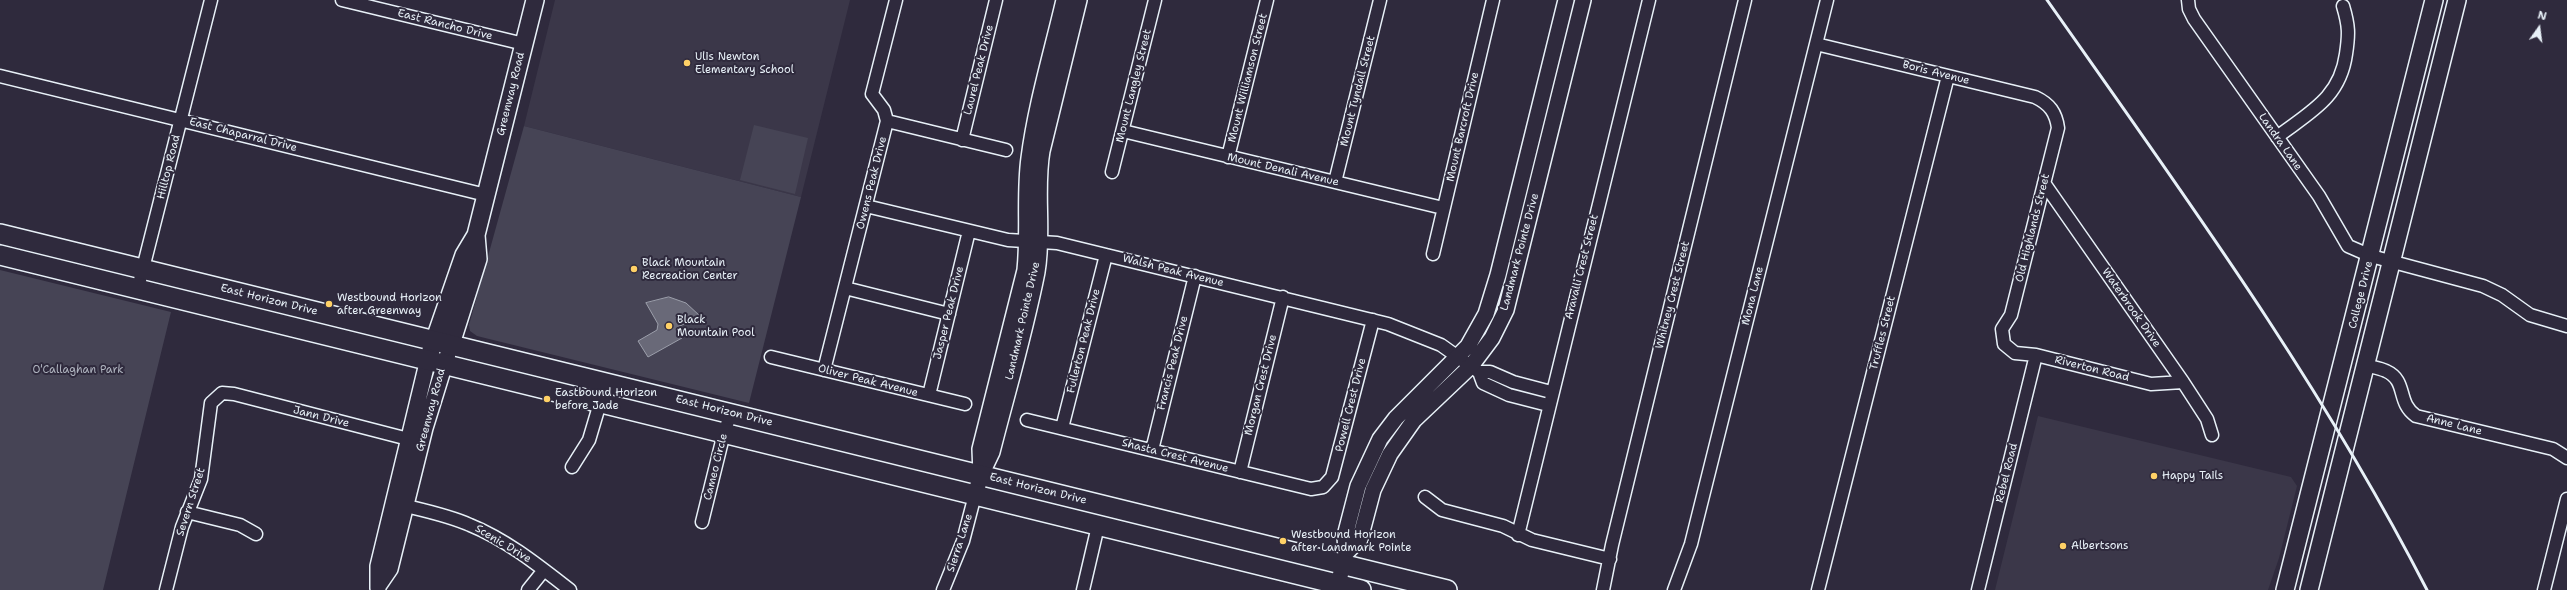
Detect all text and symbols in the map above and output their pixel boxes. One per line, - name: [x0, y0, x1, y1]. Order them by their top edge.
- street label: East Rancho Drive: [396, 7, 494, 43]
- north arrow: [2519, 8, 2559, 48]
- text: N: [2536, 8, 2548, 24]
- street label: Mount Williamson Street: [1226, 12, 1270, 144]
- street label: Laurel Peak Drive: [961, 23, 997, 117]
- street label: Mount Langley Street: [1114, 28, 1154, 144]
- street label: Mount Tyndall Street: [1338, 34, 1378, 148]
- place label: Ulis Newton Elementary School: [695, 50, 794, 76]
- street label: Greenway Road: [494, 51, 528, 137]
- marker: Ulis Newton Elementary School: [682, 58, 692, 68]
- street label: Boris Avenue: [1901, 58, 1971, 88]
- street label: Mount Barcroft Drive: [1444, 71, 1482, 183]
- street label: Landra Lane: [2255, 111, 2305, 173]
- street label: East Chaparral Drive: [188, 115, 298, 155]
- street label: Hilltop Road: [155, 133, 183, 201]
- street label: Owens Peak Drive: [854, 135, 890, 231]
- street label: Mount Denali Avenue: [1226, 151, 1340, 189]
- street label: Old Highlands Street: [2013, 172, 2053, 284]
- street label: Landmark Pointe Drive: [1498, 192, 1542, 312]
- street label: Aravalli Crest Street: [1563, 213, 1601, 321]
- street label: Whitney Crest Street: [1653, 240, 1693, 350]
- street label: Walsh Peak Avenue: [1121, 252, 1225, 290]
- place label: Black Mountain Recreation Center: [642, 256, 738, 282]
- street label: College Drive: [2346, 260, 2376, 330]
- street label: Landmark Pointe Drive: [1003, 261, 1043, 381]
- marker: Black Mountain Recreation Center: [629, 264, 639, 274]
- street label: Jasper Peak Drive: [931, 265, 967, 361]
- street label: Mona Lane: [1739, 265, 1767, 327]
- street label: Waterbrook Drive: [2099, 266, 2163, 350]
- street label: East Horizon Drive: [219, 282, 319, 318]
- street label: Fullerton Peak Drive: [1065, 287, 1103, 395]
- place label: Westbound Horizon after Greenway: [337, 291, 442, 317]
- street label: Truffles Street: [1867, 294, 1899, 372]
- marker: Westbound Horizon after Greenway: [324, 299, 334, 309]
- place label: Black Mountain Pool: [677, 313, 754, 339]
- street label: Francis Peak Drive: [1155, 314, 1191, 412]
- marker: Black Mountain Pool: [664, 321, 674, 331]
- street label: Morgan Crest Drive: [1242, 333, 1280, 437]
- street label: Riverton Road: [2053, 353, 2131, 385]
- street label: Powell Crest Drive: [1333, 357, 1369, 453]
- street label: Oliver Peak Avenue: [817, 362, 919, 400]
- park label: O'Callaghan Park: [32, 363, 124, 377]
- street label: Greenway Road: [414, 367, 448, 453]
- place label: Eastbound Horizon before Jade: [555, 386, 657, 412]
- street label: East Horizon Drive: [674, 393, 774, 429]
- marker: Eastbound Horizon before Jade: [542, 394, 552, 404]
- street label: Jann Drive: [291, 404, 351, 430]
- street label: Anne Lane: [2425, 412, 2483, 438]
- street label: Cameo Circle: [701, 432, 731, 502]
- street label: Shasta Crest Avenue: [1120, 436, 1230, 476]
- street label: Rebel Road: [1993, 442, 2021, 504]
- street label: Severn Street: [174, 466, 208, 538]
- place label: Happy Tails: [2162, 469, 2223, 483]
- street label: East Horizon Drive: [988, 471, 1088, 507]
- marker: Happy Tails: [2149, 471, 2159, 481]
- street label: Sierra Lane: [944, 512, 976, 574]
- street label: Scenic Drive: [472, 522, 534, 566]
- place label: Westbound Horizon after Landmark Pointe: [1291, 528, 1411, 554]
- marker: Westbound Horizon after Landmark Pointe: [1278, 536, 1288, 546]
- place label: Albertsons: [2071, 539, 2128, 553]
- marker: Albertsons: [2058, 541, 2068, 551]

